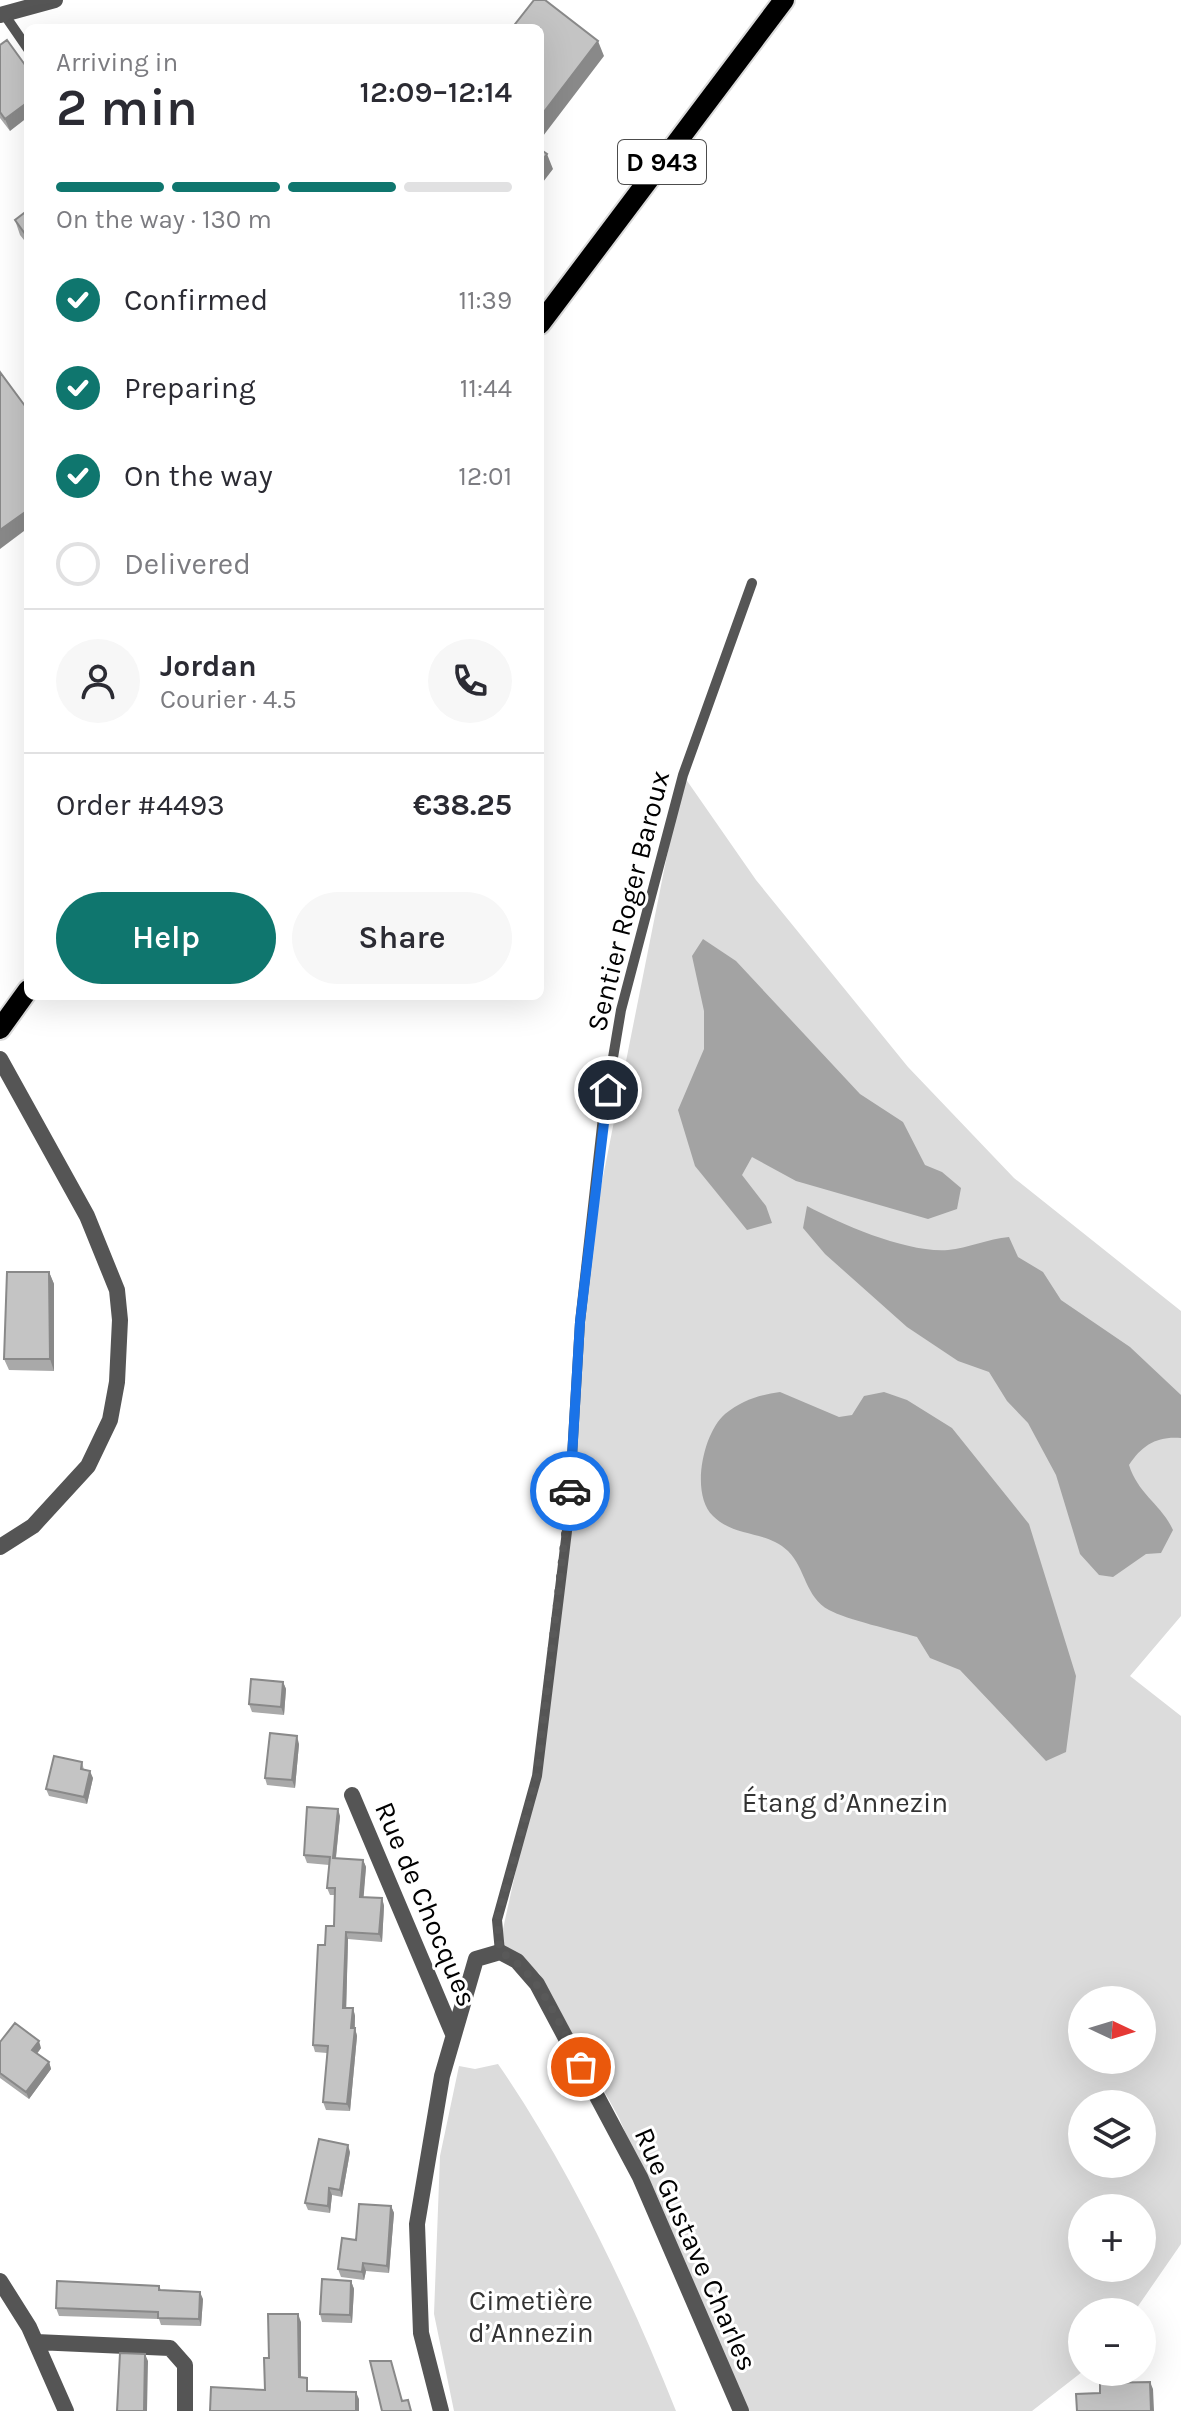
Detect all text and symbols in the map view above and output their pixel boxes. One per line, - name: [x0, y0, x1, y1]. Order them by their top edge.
- text: Arriving in: [56, 47, 178, 78]
- text: 12:09–12:14: [360, 74, 512, 110]
- text: 2 min: [56, 77, 198, 138]
- road number: D 943: [618, 140, 706, 184]
- text: On the way · 130 m: [56, 204, 272, 235]
- icon: check: [56, 278, 100, 322]
- text: Confirmed: [124, 282, 268, 318]
- text: 11:39: [458, 285, 512, 316]
- icon: check: [56, 366, 100, 410]
- text: Preparing: [124, 370, 256, 406]
- text: 11:44: [460, 373, 512, 404]
- icon: check: [56, 454, 100, 498]
- text: On the way: [124, 458, 273, 494]
- text: 12:01: [458, 461, 512, 492]
- text: Delivered: [124, 546, 251, 582]
- button: person: [56, 639, 140, 723]
- button: phone: [428, 639, 512, 723]
- text: Jordan: [160, 648, 257, 684]
- text: Courier · 4.5: [160, 684, 297, 715]
- street label: Sentier Roger Baroux: [580, 767, 676, 1035]
- text: Order #4493: [56, 787, 225, 823]
- text: €38.25: [413, 787, 512, 823]
- button: Help: [56, 892, 276, 984]
- button: Share: [292, 892, 512, 984]
- pin: [574, 1056, 642, 1124]
- icon: home: [586, 1068, 630, 1112]
- courier: [530, 1451, 610, 1531]
- icon: car: [548, 1469, 592, 1513]
- park label: Étang d’Annezin: [742, 1785, 948, 1819]
- street label: Rue de Chocques: [368, 1797, 484, 2011]
- north arrow: [1068, 1986, 1156, 2074]
- map controls: [1068, 1986, 1156, 2386]
- pin: [547, 2033, 615, 2101]
- icon: bag: [559, 2045, 603, 2089]
- button: layers: [1068, 2090, 1156, 2178]
- street label: Rue Gustave Charles: [628, 2122, 764, 2376]
- button: +: [1068, 2194, 1156, 2282]
- park label: Cimetière d’Annezin: [468, 2284, 594, 2349]
- button: −: [1068, 2298, 1156, 2386]

